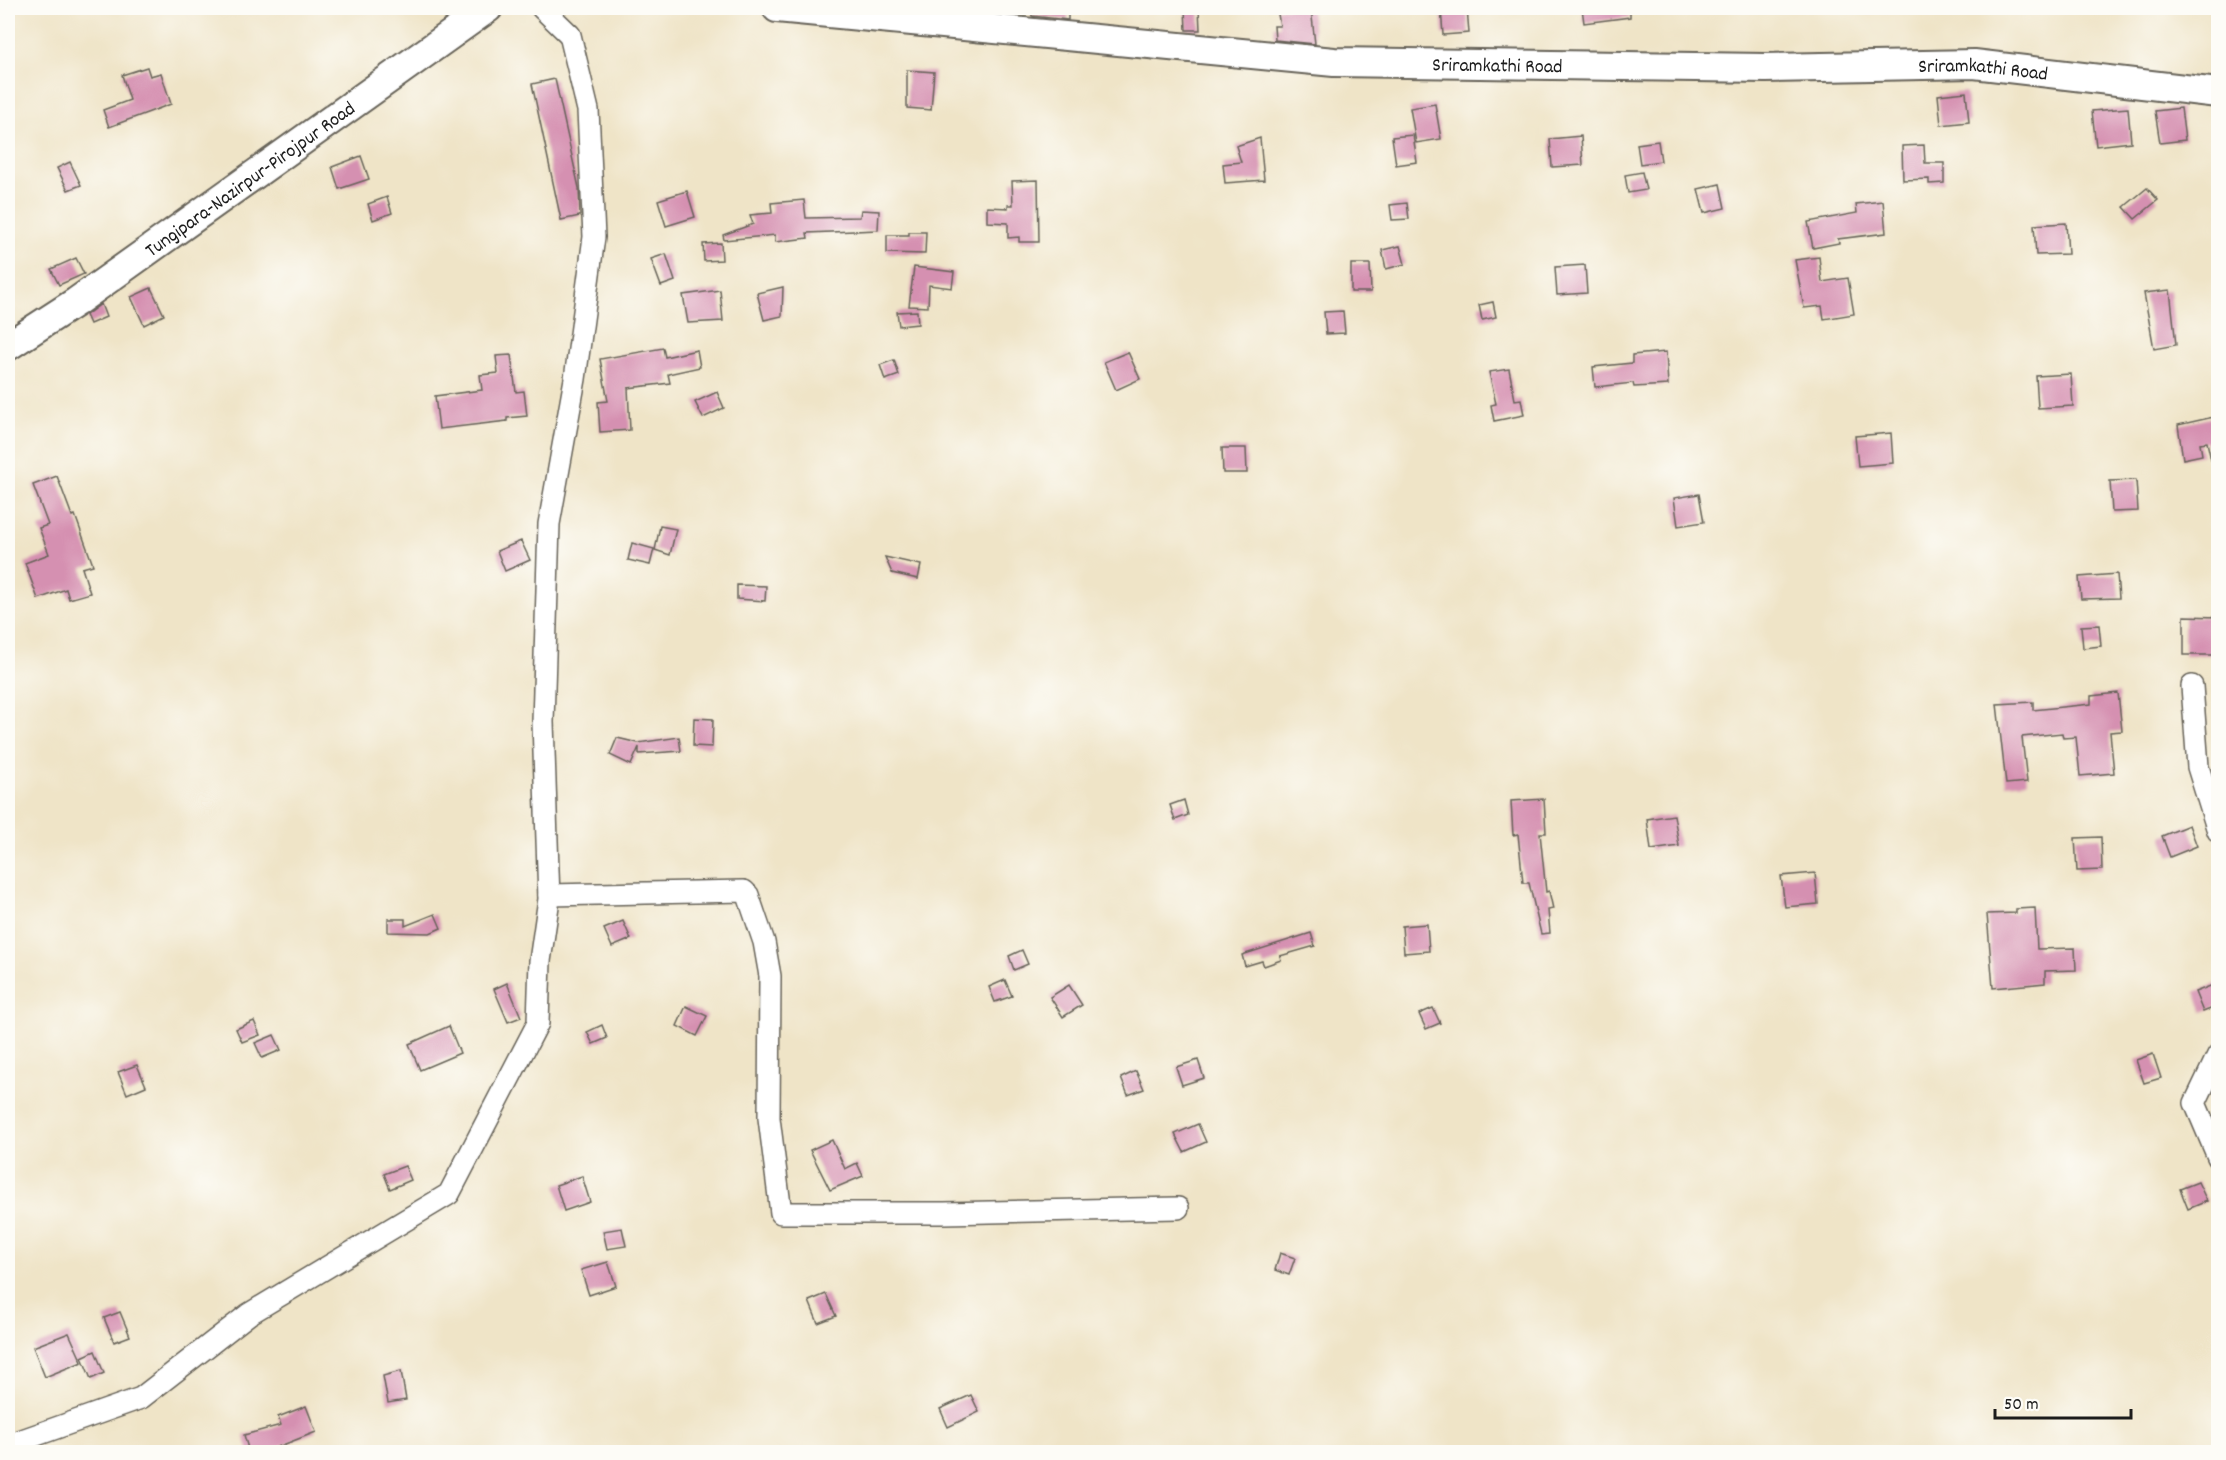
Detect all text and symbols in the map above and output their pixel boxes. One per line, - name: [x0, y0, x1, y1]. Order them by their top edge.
- street label: Sriramkathi Road: [1432, 52, 1563, 82]
- street label: Sriramkathi Road: [1918, 53, 2049, 90]
- street label: Tungipara-Nazirpur-Pirojpur Road: [140, 96, 362, 265]
- scale bar: [1995, 1382, 2132, 1420]
- text: 50 m: [2004, 1393, 2039, 1418]

